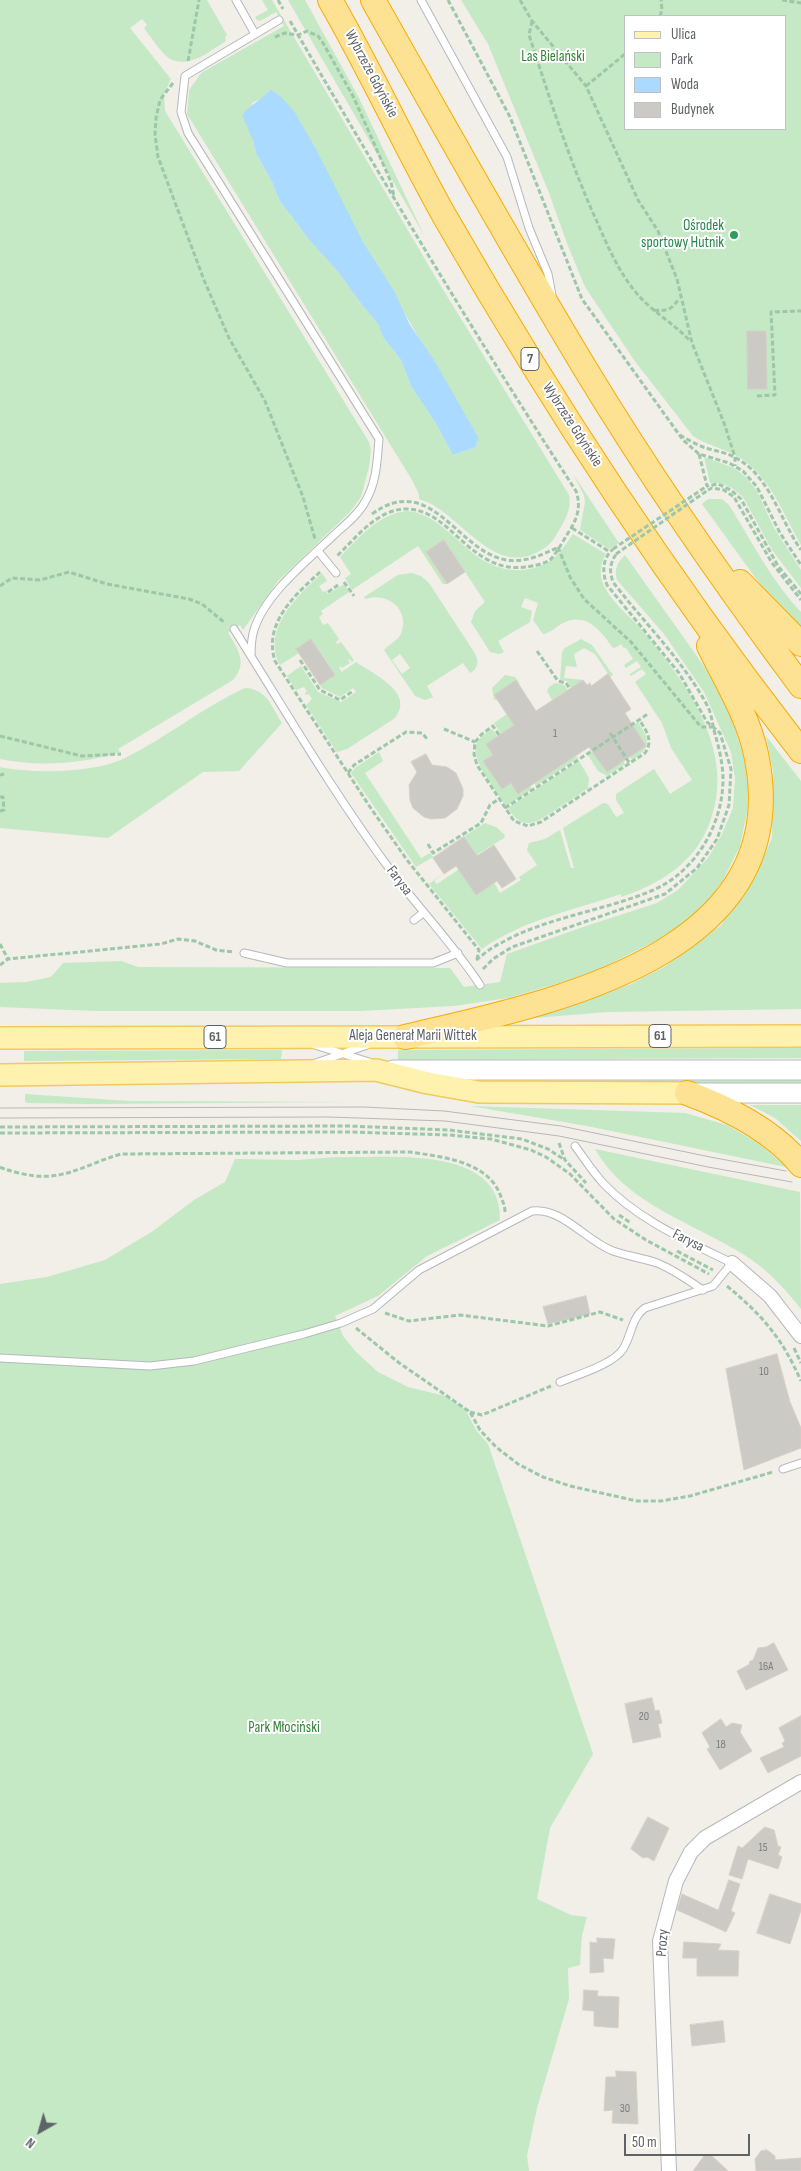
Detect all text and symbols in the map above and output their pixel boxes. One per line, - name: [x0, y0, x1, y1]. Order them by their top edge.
- legend: [624, 15, 786, 130]
- text: Ulica: [671, 25, 696, 44]
- street label: Wybrzeże Gdyńskie: [340, 27, 402, 121]
- park label: Las Bielański: [521, 48, 585, 66]
- text: Park: [671, 50, 693, 69]
- text: Woda: [671, 75, 699, 94]
- text: Budynek: [671, 100, 714, 119]
- place label: Ośrodek sportowy Hutnik: [641, 217, 724, 252]
- marker: Ośrodek sportowy Hutnik: [728, 229, 740, 241]
- road number: 7: [521, 348, 539, 370]
- street label: Wybrzeże Gdyńskie: [538, 380, 606, 470]
- house number: 1: [553, 727, 557, 741]
- street label: Farysa: [382, 863, 416, 899]
- road number: 61: [649, 1024, 671, 1048]
- road number: 61: [204, 1026, 226, 1048]
- street label: Aleja Generał Marii Wittek: [349, 1027, 477, 1045]
- street label: Farysa: [669, 1226, 707, 1256]
- house number: 10: [759, 1365, 769, 1379]
- house number: 16A: [759, 1660, 773, 1674]
- house number: 20: [639, 1710, 649, 1724]
- park label: Park Młociński: [248, 1719, 320, 1737]
- house number: 18: [716, 1738, 726, 1752]
- house number: 15: [758, 1841, 768, 1855]
- street label: Prozy: [653, 1929, 673, 1957]
- house number: 30: [620, 2102, 630, 2116]
- north arrow: [15, 2106, 65, 2156]
- scale bar: [626, 2124, 752, 2156]
- text: 50 m: [632, 2133, 657, 2152]
- text: N: [22, 2134, 39, 2152]

